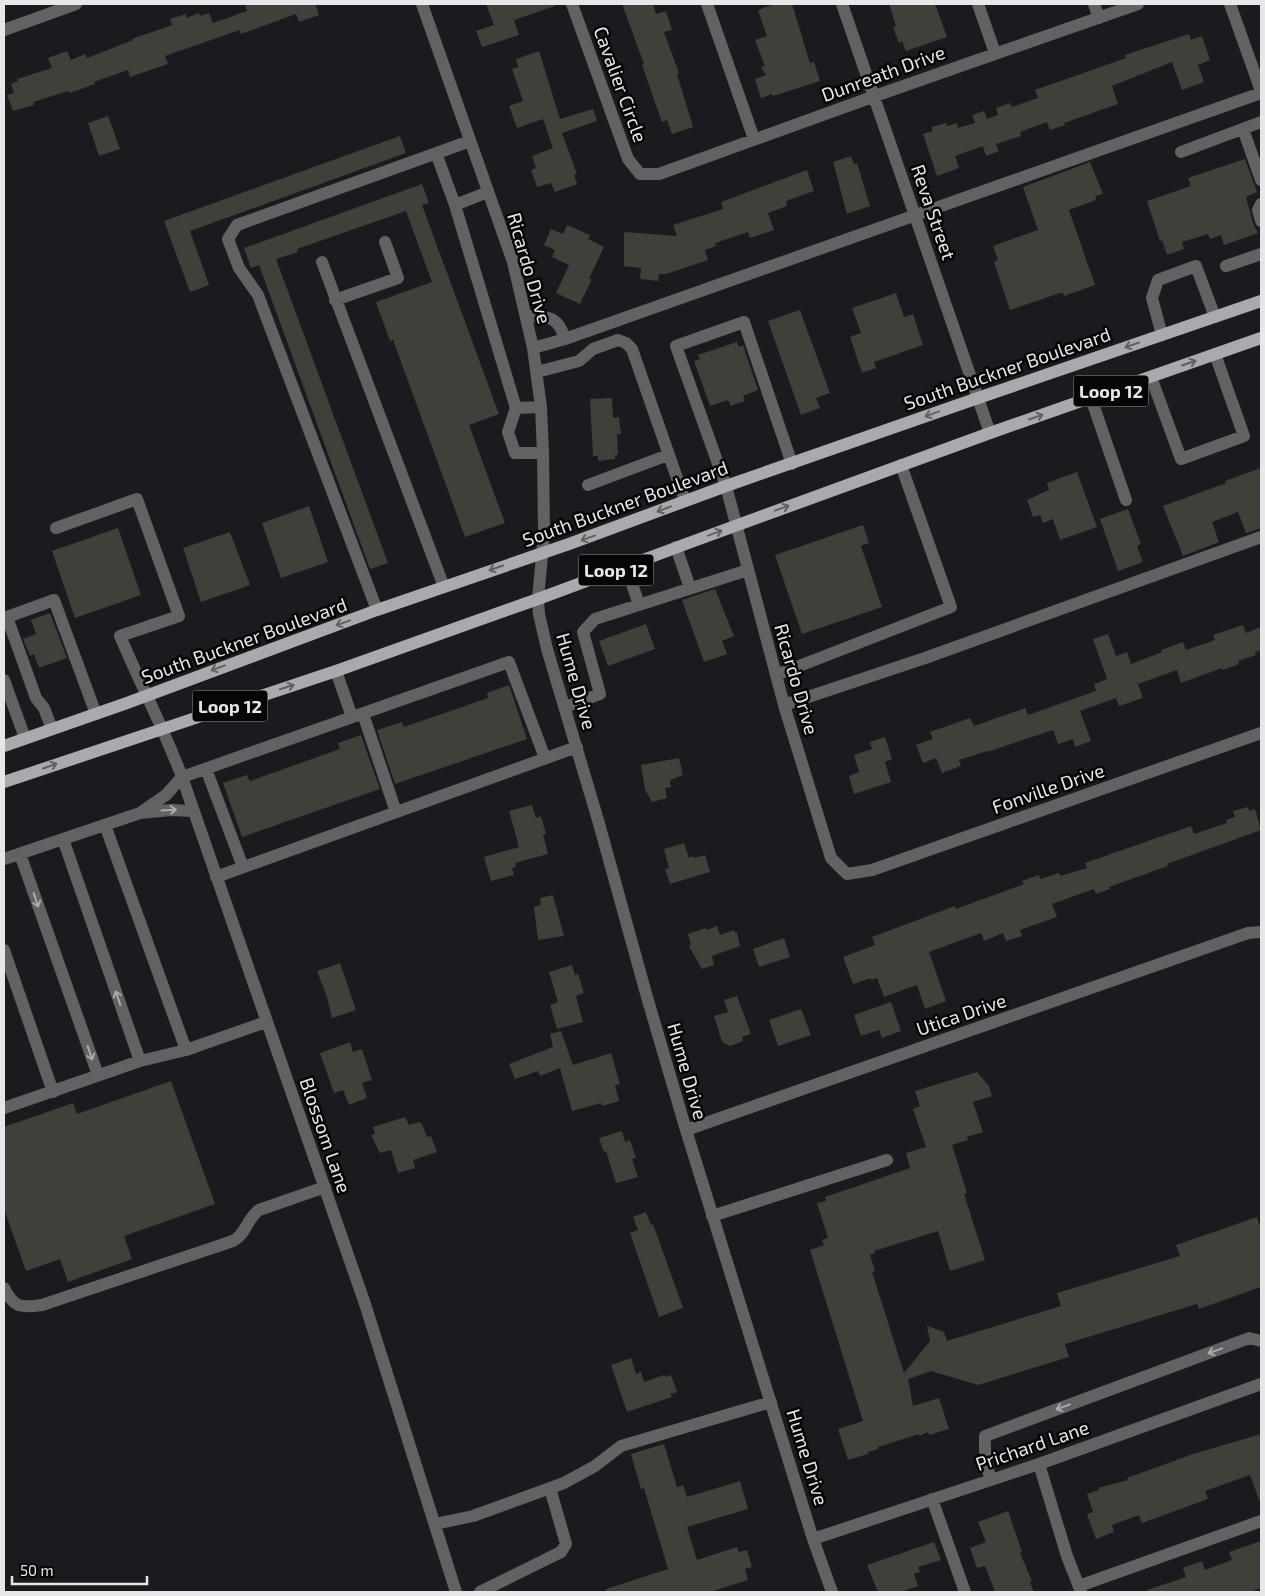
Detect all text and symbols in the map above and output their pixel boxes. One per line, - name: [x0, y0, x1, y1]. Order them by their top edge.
- street label: Cavalier Circle: [589, 23, 653, 145]
- street label: Dunreath Drive: [818, 40, 948, 106]
- street label: Reva Street: [907, 161, 961, 263]
- street label: Ricardo Drive: [503, 210, 557, 326]
- street label: South Buckner Boulevard: [901, 322, 1113, 414]
- one-way arrow: [1125, 341, 1141, 350]
- one-way arrow: [1181, 358, 1197, 367]
- road number: Loop 12: [1074, 376, 1148, 406]
- one-way arrow: [925, 410, 940, 419]
- one-way arrow: [1028, 412, 1043, 421]
- street label: South Buckner Boulevard: [519, 455, 731, 551]
- one-way arrow: [774, 503, 789, 512]
- one-way arrow: [657, 505, 672, 514]
- one-way arrow: [707, 528, 722, 537]
- one-way arrow: [581, 534, 596, 543]
- road number: Loop 12: [578, 554, 654, 586]
- one-way arrow: [488, 564, 504, 574]
- street label: South Buckner Boulevard: [138, 592, 350, 688]
- one-way arrow: [336, 619, 351, 628]
- street label: Ricardo Drive: [770, 621, 824, 737]
- street label: Hume Drive: [552, 630, 602, 732]
- one-way arrow: [211, 664, 226, 673]
- one-way arrow: [279, 682, 295, 692]
- road number: Loop 12: [192, 690, 268, 721]
- street label: Fonville Drive: [989, 758, 1107, 818]
- one-way arrow: [42, 761, 57, 770]
- one-way arrow: [160, 806, 176, 815]
- one-way arrow: [32, 891, 41, 907]
- street label: Utica Drive: [913, 988, 1009, 1040]
- one-way arrow: [113, 991, 122, 1006]
- street label: Hume Drive: [663, 1020, 713, 1122]
- one-way arrow: [86, 1045, 95, 1060]
- street label: Blossom Lane: [295, 1074, 357, 1196]
- one-way arrow: [1208, 1347, 1223, 1356]
- one-way arrow: [1055, 1403, 1071, 1412]
- street label: Hume Drive: [782, 1406, 834, 1508]
- street label: Prichard Lane: [972, 1415, 1092, 1475]
- scale bar: [12, 1554, 148, 1586]
- text: 50 m: [20, 1561, 54, 1579]

